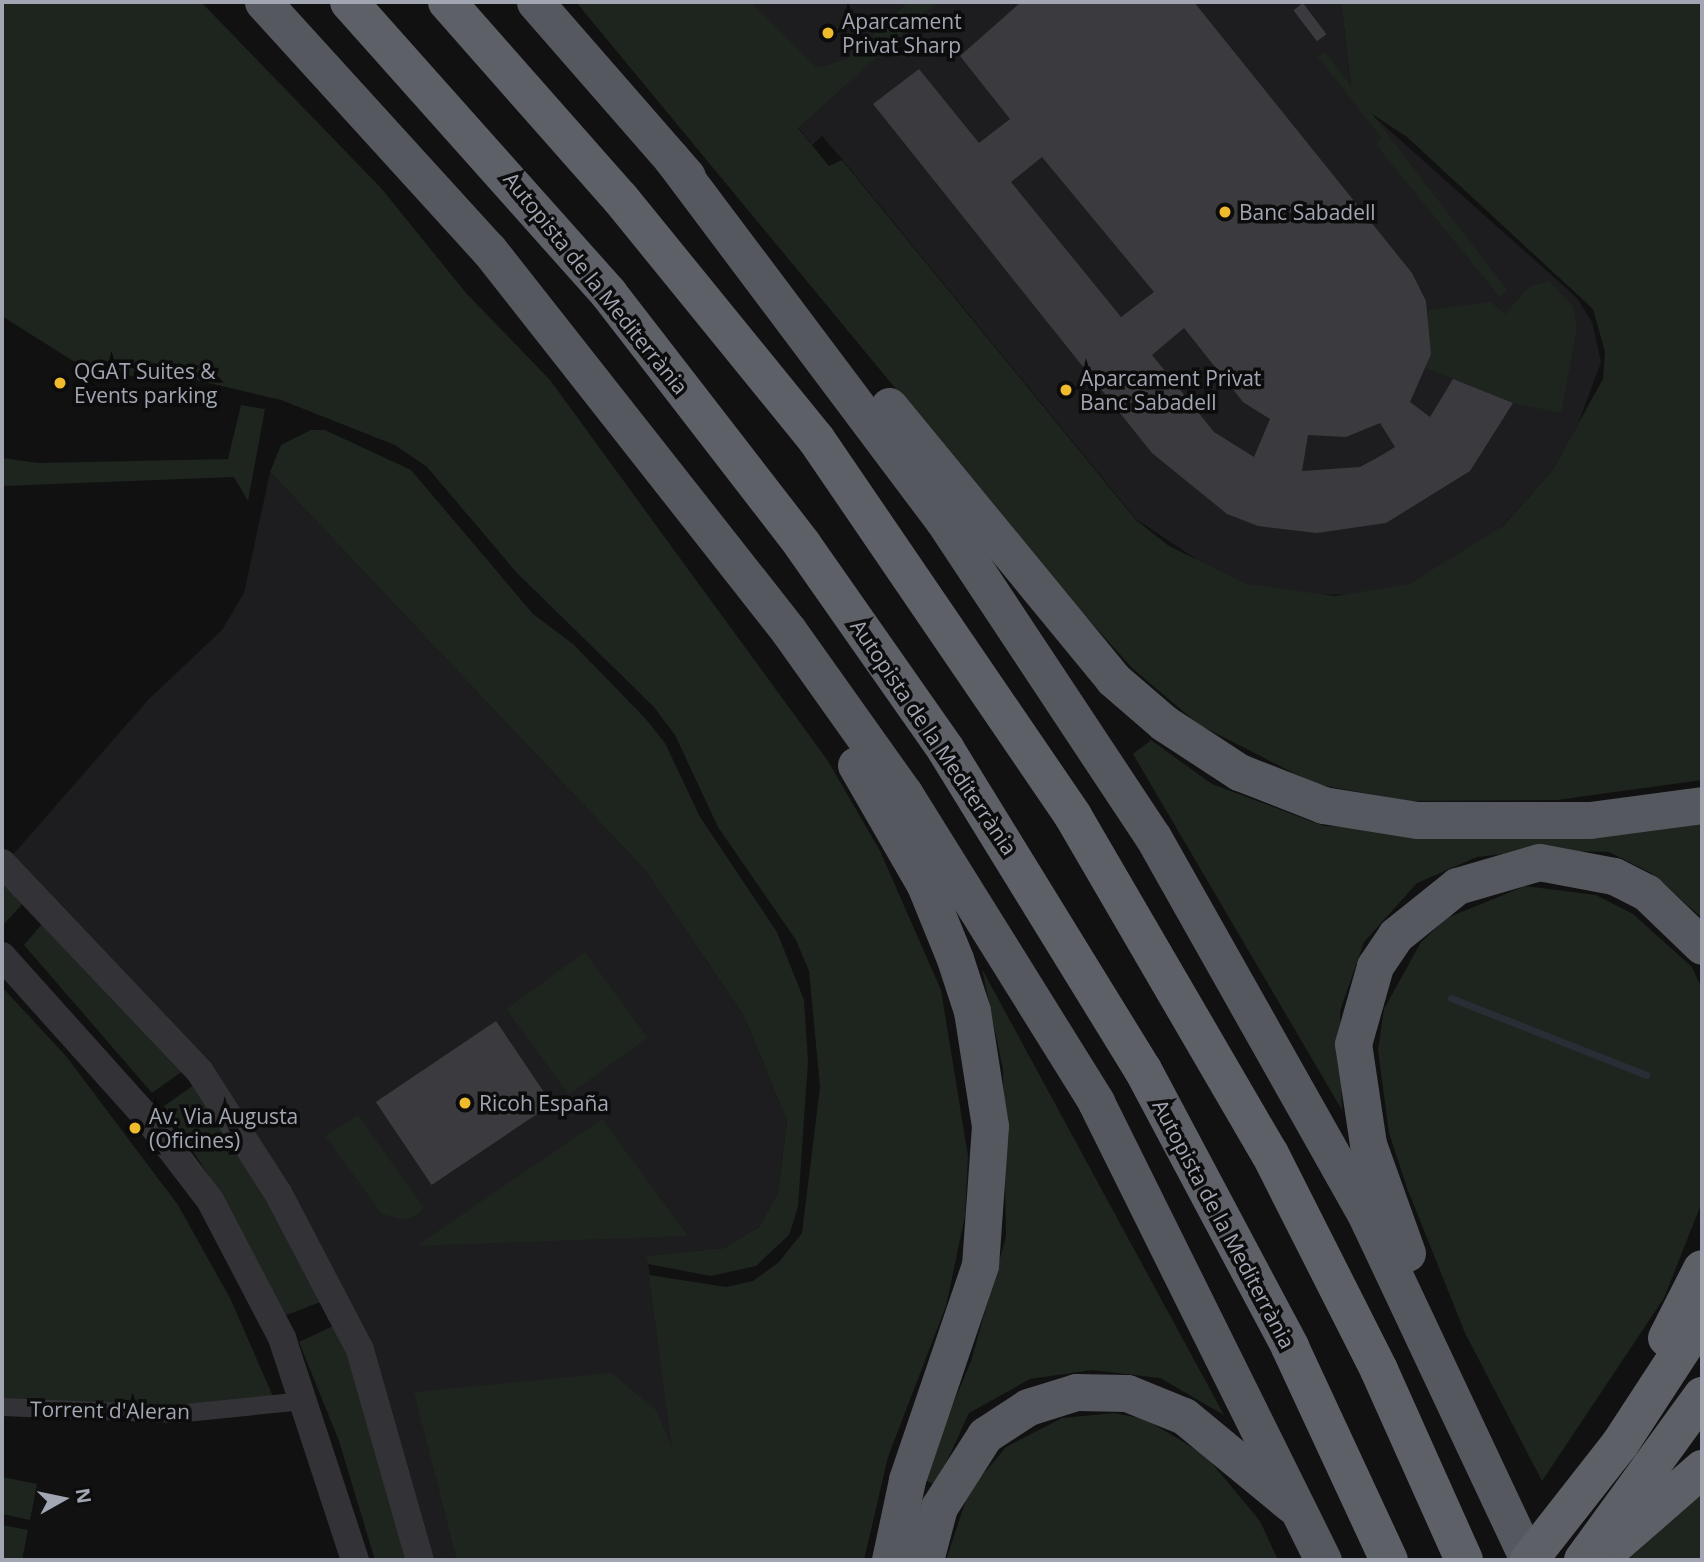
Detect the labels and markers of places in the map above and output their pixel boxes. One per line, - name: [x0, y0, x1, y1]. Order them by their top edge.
- place label: Aparcament Privat Sharp: [842, 8, 962, 58]
- marker: Aparcament Privat Sharp: [820, 25, 836, 41]
- place label: Banc Sabadell: [1239, 199, 1376, 225]
- marker: Banc Sabadell: [1217, 204, 1233, 220]
- place label: QGAT Suites & Events parking: [74, 358, 217, 408]
- place label: Aparcament Privat Banc Sabadell: [1080, 365, 1261, 415]
- marker: QGAT Suites & Events parking: [52, 375, 68, 391]
- marker: Aparcament Privat Banc Sabadell: [1058, 382, 1074, 398]
- place label: Ricoh España: [479, 1090, 609, 1116]
- marker: Ricoh España: [457, 1095, 473, 1111]
- place label: Av. Via Augusta (Oficines): [149, 1103, 298, 1153]
- marker: Av. Via Augusta (Oficines): [127, 1120, 143, 1136]

